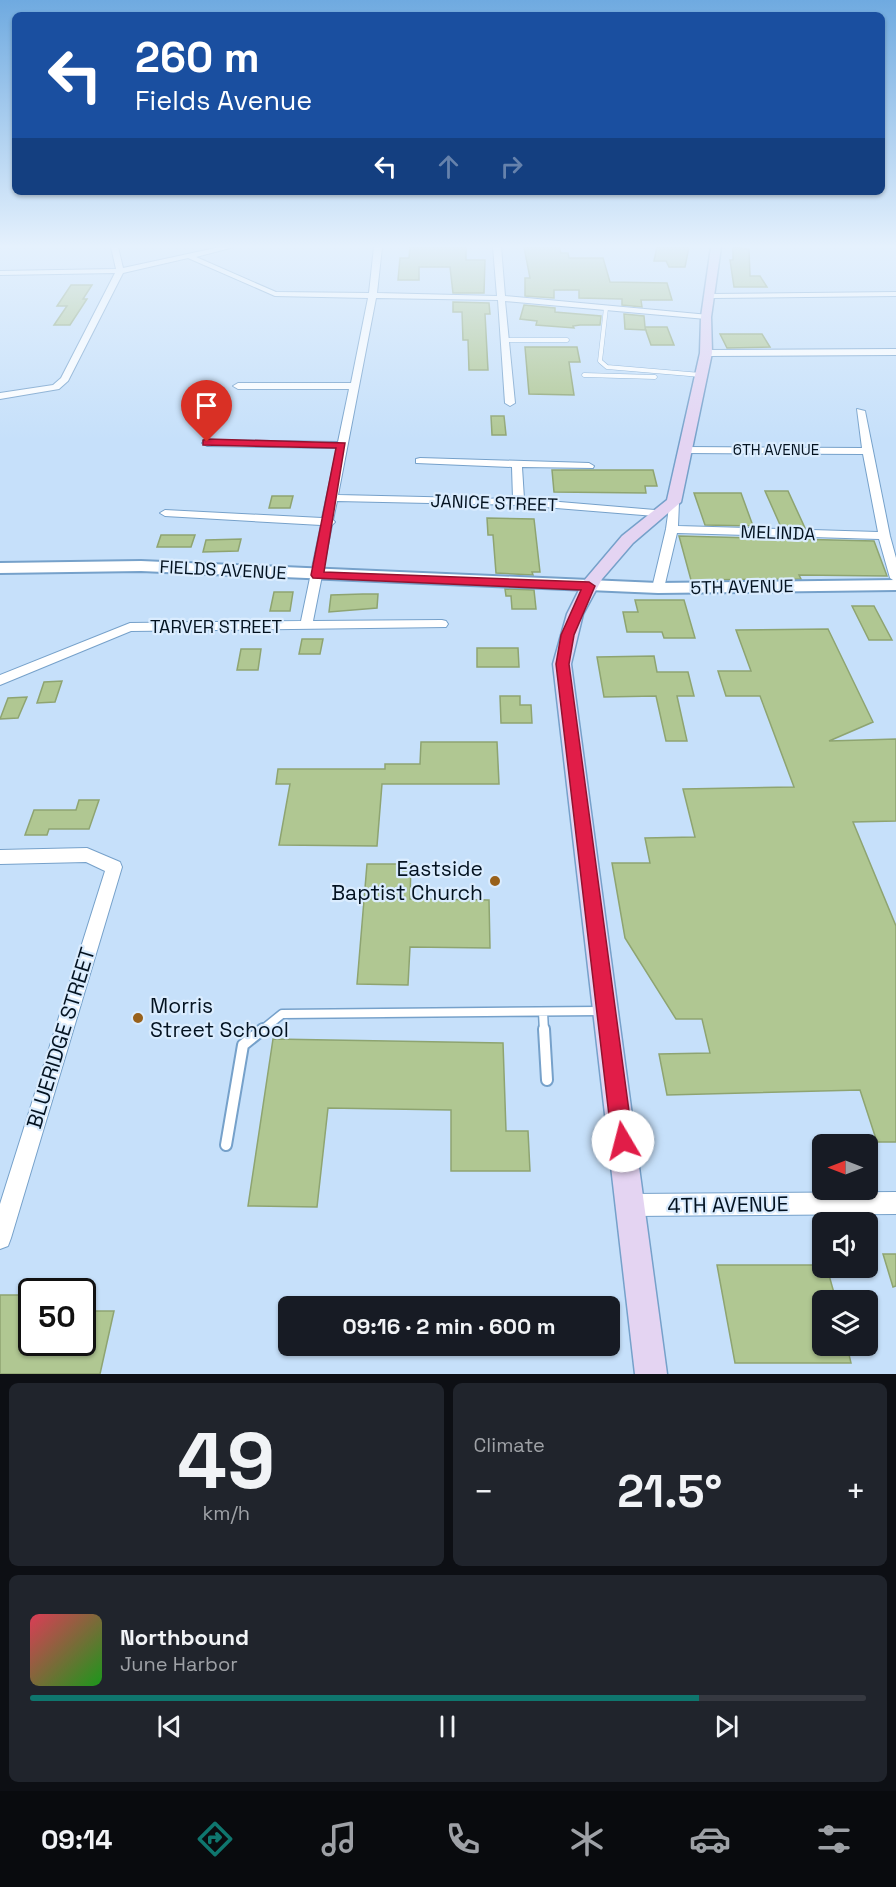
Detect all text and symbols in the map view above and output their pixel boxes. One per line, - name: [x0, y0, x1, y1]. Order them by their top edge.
- text: 260 m: [135, 31, 260, 84]
- icon: left: [36, 36, 114, 114]
- text: Fields Avenue: [135, 83, 312, 118]
- icon: left: [369, 150, 402, 183]
- icon: ahead: [432, 150, 465, 183]
- icon: right: [495, 150, 528, 183]
- pin: [181, 380, 232, 442]
- icon: arrive: [190, 389, 223, 422]
- street label: 6TH AVENUE: [733, 440, 819, 459]
- street label: JANICE STREET: [430, 489, 558, 516]
- street label: MELINDA: [740, 520, 816, 545]
- street label: FIELDS AVENUE: [159, 555, 287, 584]
- street label: 5TH AVENUE: [690, 574, 794, 599]
- street label: TARVER STREET: [150, 615, 283, 638]
- place label: Eastside Baptist Church: [331, 855, 483, 906]
- marker: Eastside Baptist Church: [488, 874, 502, 888]
- street label: BLUERIDGE STREET: [20, 944, 101, 1132]
- place label: Morris Street School: [150, 992, 289, 1043]
- marker: Morris Street School: [131, 1011, 145, 1025]
- position arrow: [591, 1109, 655, 1173]
- north arrow: [812, 1134, 878, 1200]
- map controls: [812, 1134, 878, 1356]
- street label: 4TH AVENUE: [667, 1190, 789, 1219]
- button: sound: [812, 1212, 878, 1278]
- speed limit sign: 50: [18, 1278, 96, 1356]
- button: layers: [812, 1290, 878, 1356]
- text: 09:16 · 2 min · 600 m: [342, 1312, 556, 1340]
- text: 49: [177, 1411, 275, 1511]
- text: Climate: [474, 1432, 545, 1458]
- text: 21.5°: [617, 1463, 722, 1520]
- text: −: [474, 1471, 494, 1513]
- text: +: [846, 1471, 866, 1513]
- text: km/h: [202, 1500, 250, 1526]
- text: Northbound: [120, 1623, 249, 1651]
- text: June Harbor: [120, 1651, 238, 1677]
- icon: previous: [153, 1710, 186, 1743]
- icon: pause: [431, 1710, 464, 1743]
- icon: next: [710, 1710, 743, 1743]
- icon: directions: [194, 1818, 236, 1860]
- icon: music: [318, 1818, 360, 1860]
- icon: phone: [442, 1818, 484, 1860]
- icon: climate: [566, 1818, 608, 1860]
- icon: car: [689, 1818, 731, 1860]
- icon: filters: [813, 1818, 855, 1860]
- text: 09:14: [41, 1822, 112, 1857]

